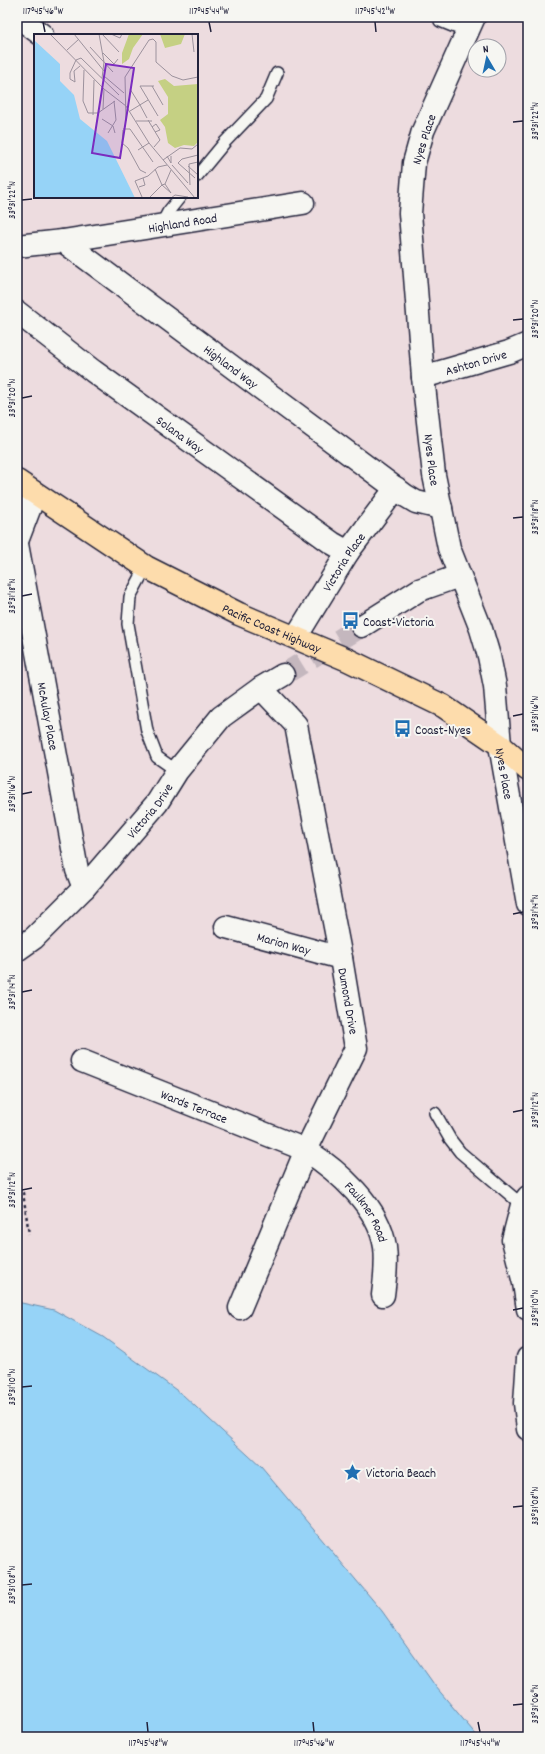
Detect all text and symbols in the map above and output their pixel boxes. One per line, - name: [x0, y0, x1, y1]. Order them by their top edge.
- text: 117°45'46"W: [23, 5, 64, 19]
- text: 117°45'44"W: [189, 5, 229, 19]
- text: 117°45'42"W: [355, 5, 395, 19]
- inset map: [34, 34, 198, 198]
- north arrow: [467, 38, 507, 78]
- text: N: [482, 42, 490, 58]
- text: 33°31'22"N: [529, 102, 543, 140]
- street label: Nyes Place: [408, 112, 443, 167]
- text: 33°31'22"N: [6, 181, 20, 219]
- street label: Highland Road: [147, 210, 219, 239]
- text: 33°31'20"N: [529, 299, 543, 339]
- street label: Highland Way: [199, 341, 262, 395]
- street label: Ashton Drive: [443, 346, 510, 382]
- text: 33°31'20"N: [6, 378, 20, 418]
- street label: Solana Way: [151, 412, 207, 460]
- street label: Nyes Place: [417, 433, 443, 488]
- text: 33°31'18"N: [529, 499, 543, 535]
- street label: Victoria Place: [319, 529, 371, 596]
- text: 33°31'18"N: [6, 578, 20, 614]
- street label: Pacific Coast Highway: [218, 600, 324, 660]
- bus stop icon: Coast-Victoria: [340, 611, 360, 631]
- place label: Coast-Victoria: [363, 614, 435, 633]
- street label: McAulay Place: [31, 681, 62, 753]
- text: 33°31'16"N: [529, 696, 543, 732]
- bus stop icon: Coast-Nyes: [392, 719, 412, 739]
- place label: Coast-Nyes: [415, 722, 471, 741]
- street label: Nyes Place: [489, 747, 516, 802]
- text: 33°31'16"N: [6, 776, 20, 812]
- street label: Victoria Drive: [123, 780, 179, 844]
- text: 33°31'14"N: [529, 894, 543, 930]
- street label: Marion Way: [254, 929, 313, 961]
- street label: Dumond Drive: [331, 967, 362, 1036]
- text: 33°31'14"N: [6, 974, 20, 1010]
- street label: Wards Terrace: [157, 1086, 230, 1130]
- text: 33°31'12"N: [529, 1092, 543, 1128]
- text: 33°31'12"N: [6, 1172, 20, 1208]
- street label: Faulkner Road: [339, 1178, 391, 1245]
- text: 33°31'10"N: [529, 1290, 543, 1326]
- text: 33°31'10"N: [6, 1369, 20, 1405]
- place icon: Victoria Beach: [343, 1462, 363, 1482]
- place label: Victoria Beach: [366, 1465, 436, 1484]
- text: 33°31'08"N: [529, 1487, 543, 1525]
- text: 33°31'08"N: [6, 1566, 20, 1604]
- text: 33°31'06"N: [529, 1684, 543, 1724]
- text: 117°45'48"W: [128, 1737, 168, 1751]
- text: 117°45'46"W: [294, 1737, 335, 1751]
- text: 117°45'44"W: [460, 1737, 500, 1751]

